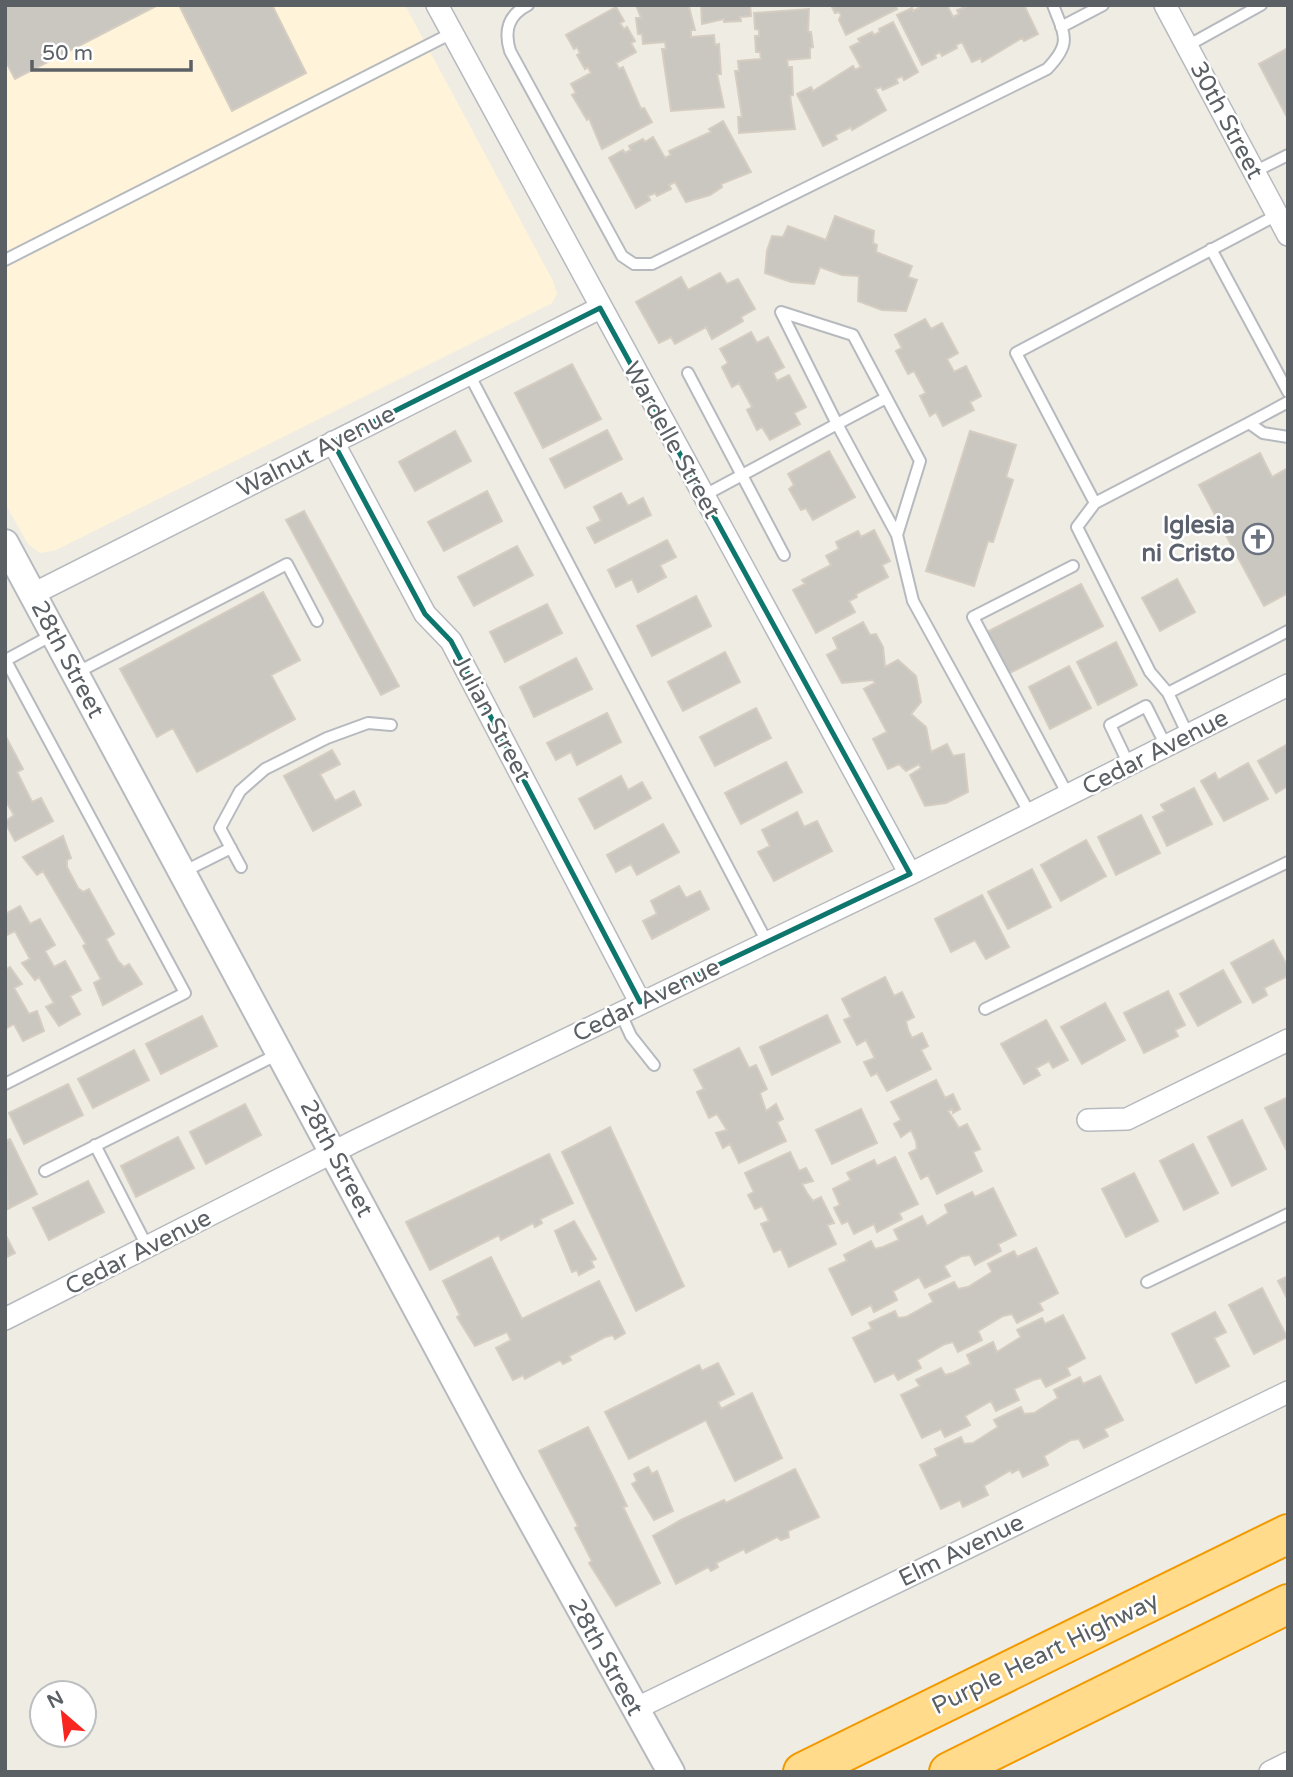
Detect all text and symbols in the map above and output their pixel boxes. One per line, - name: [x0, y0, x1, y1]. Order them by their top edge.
- scale bar: [32, 28, 191, 72]
- text: 50 m: [42, 41, 93, 66]
- street label: 30th Street: [1184, 57, 1270, 184]
- street label: Wardelle Street: [617, 357, 727, 524]
- street label: Walnut Avenue: [232, 399, 400, 504]
- place label: Iglesia ni Cristo: [1141, 511, 1235, 568]
- church icon: Iglesia ni Cristo: [1241, 522, 1275, 556]
- street label: 28th Street: [25, 596, 111, 723]
- street label: Julian Street: [446, 649, 537, 787]
- street label: Cedar Avenue: [1077, 703, 1233, 802]
- street label: Cedar Avenue: [568, 952, 724, 1049]
- street label: 28th Street: [294, 1095, 380, 1222]
- street label: Cedar Avenue: [60, 1203, 216, 1302]
- street label: Elm Avenue: [894, 1508, 1028, 1593]
- street label: Purple Heart Highway: [927, 1586, 1163, 1721]
- street label: 28th Street: [562, 1594, 649, 1721]
- north arrow: [28, 1679, 98, 1749]
- text: N: [44, 1687, 67, 1713]

